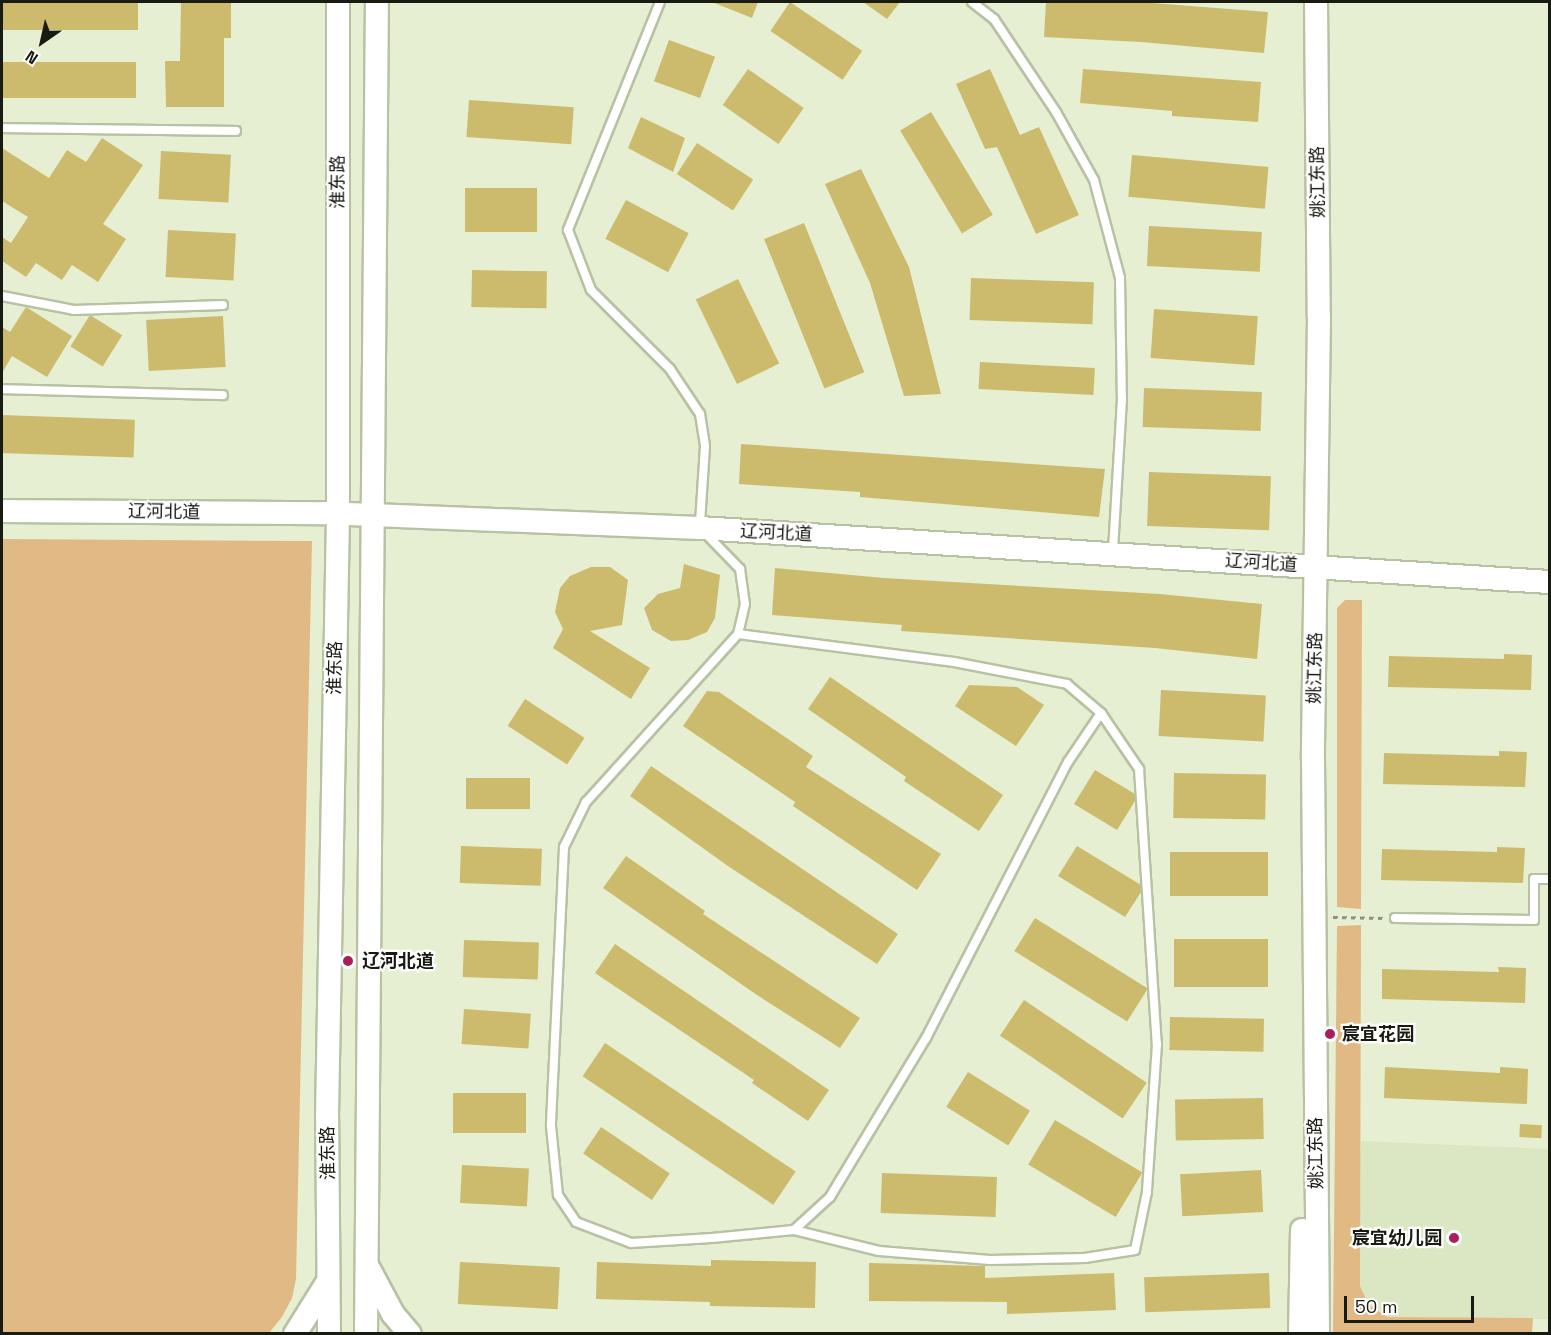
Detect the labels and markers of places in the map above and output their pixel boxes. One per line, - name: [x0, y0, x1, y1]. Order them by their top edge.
- place label: 辽河北道: [362, 950, 434, 972]
- marker: 辽河北道: [339, 952, 357, 970]
- place label: 宸宜花园: [1342, 1023, 1414, 1045]
- marker: 宸宜花园: [1323, 1027, 1337, 1041]
- place label: 宸宜幼儿园: [1352, 1227, 1442, 1249]
- marker: 宸宜幼儿园: [1447, 1231, 1461, 1245]

